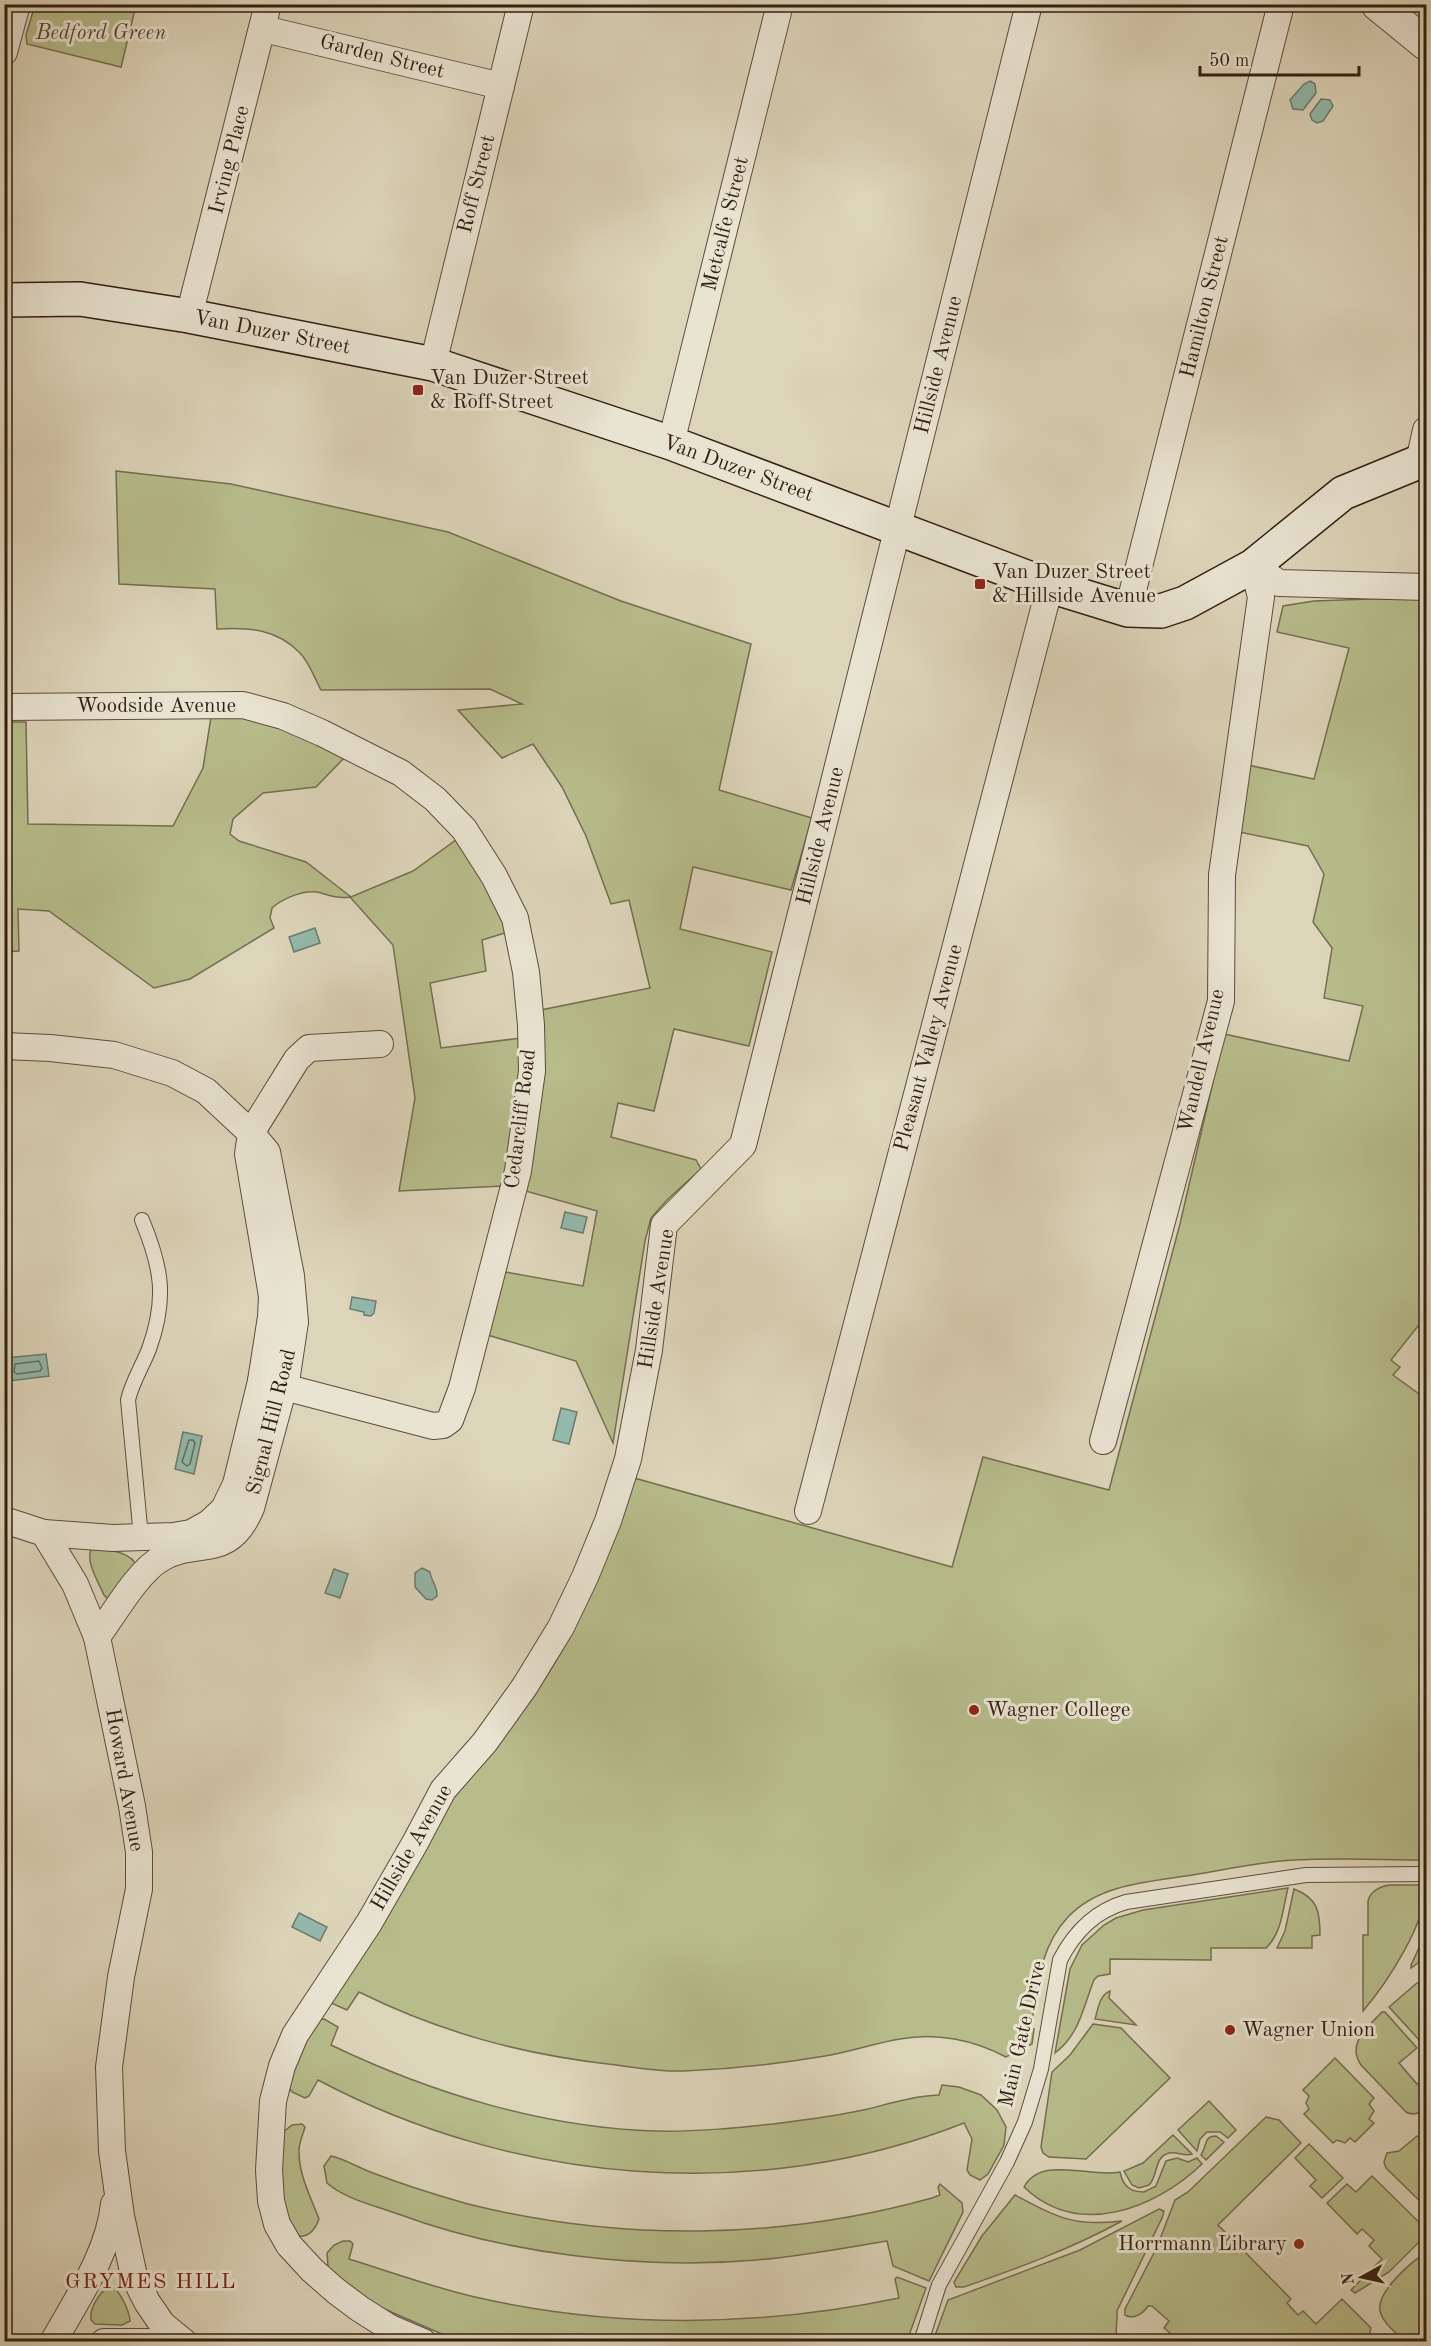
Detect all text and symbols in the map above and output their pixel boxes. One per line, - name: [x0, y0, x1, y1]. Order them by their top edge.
- park label: Bedford Green: [35, 23, 166, 44]
- street label: Garden Street: [318, 31, 446, 83]
- scale bar: [1200, 39, 1359, 77]
- text: 50 m: [1209, 52, 1249, 70]
- street label: Irving Place: [206, 103, 254, 217]
- street label: Roff Street: [455, 133, 499, 235]
- street label: Metcalfe Street: [699, 155, 753, 293]
- street label: Hamilton Street: [1177, 234, 1233, 380]
- street label: Hillside Avenue: [912, 294, 966, 436]
- street label: Van Duzer Street: [192, 308, 352, 358]
- place label: Van Duzer Street & Roff Street: [430, 368, 589, 413]
- marker: Van Duzer Street & Roff Street: [411, 383, 425, 397]
- street label: Van Duzer Street: [660, 432, 816, 506]
- place label: Van Duzer Street & Hillside Avenue: [992, 562, 1156, 607]
- marker: Van Duzer Street & Hillside Avenue: [973, 577, 987, 591]
- street label: Woodside Avenue: [76, 696, 236, 717]
- street label: Hillside Avenue: [794, 765, 848, 907]
- street label: Pleasant Valley Avenue: [891, 942, 967, 1154]
- street label: Wandell Avenue: [1175, 987, 1229, 1135]
- street label: Cedarcliff Road: [502, 1048, 540, 1190]
- street label: Hillside Avenue: [636, 1227, 678, 1371]
- street label: Signal Hill Road: [244, 1347, 300, 1497]
- place label: Wagner College: [986, 1700, 1130, 1721]
- marker: Wagner College: [967, 1703, 981, 1717]
- street label: Howard Avenue: [101, 1707, 147, 1853]
- street label: Hillside Avenue: [368, 1781, 456, 1915]
- street label: Main Gate Drive: [996, 1959, 1050, 2109]
- place label: Wagner Union: [1242, 2020, 1375, 2041]
- marker: Wagner Union: [1223, 2023, 1237, 2037]
- place label: Horrmann Library: [1118, 2234, 1287, 2255]
- marker: Horrmann Library: [1292, 2237, 1306, 2251]
- north arrow: [1332, 2247, 1392, 2307]
- district label: GRYMES HILL: [65, 2271, 237, 2293]
- text: N: [1340, 2271, 1358, 2286]

